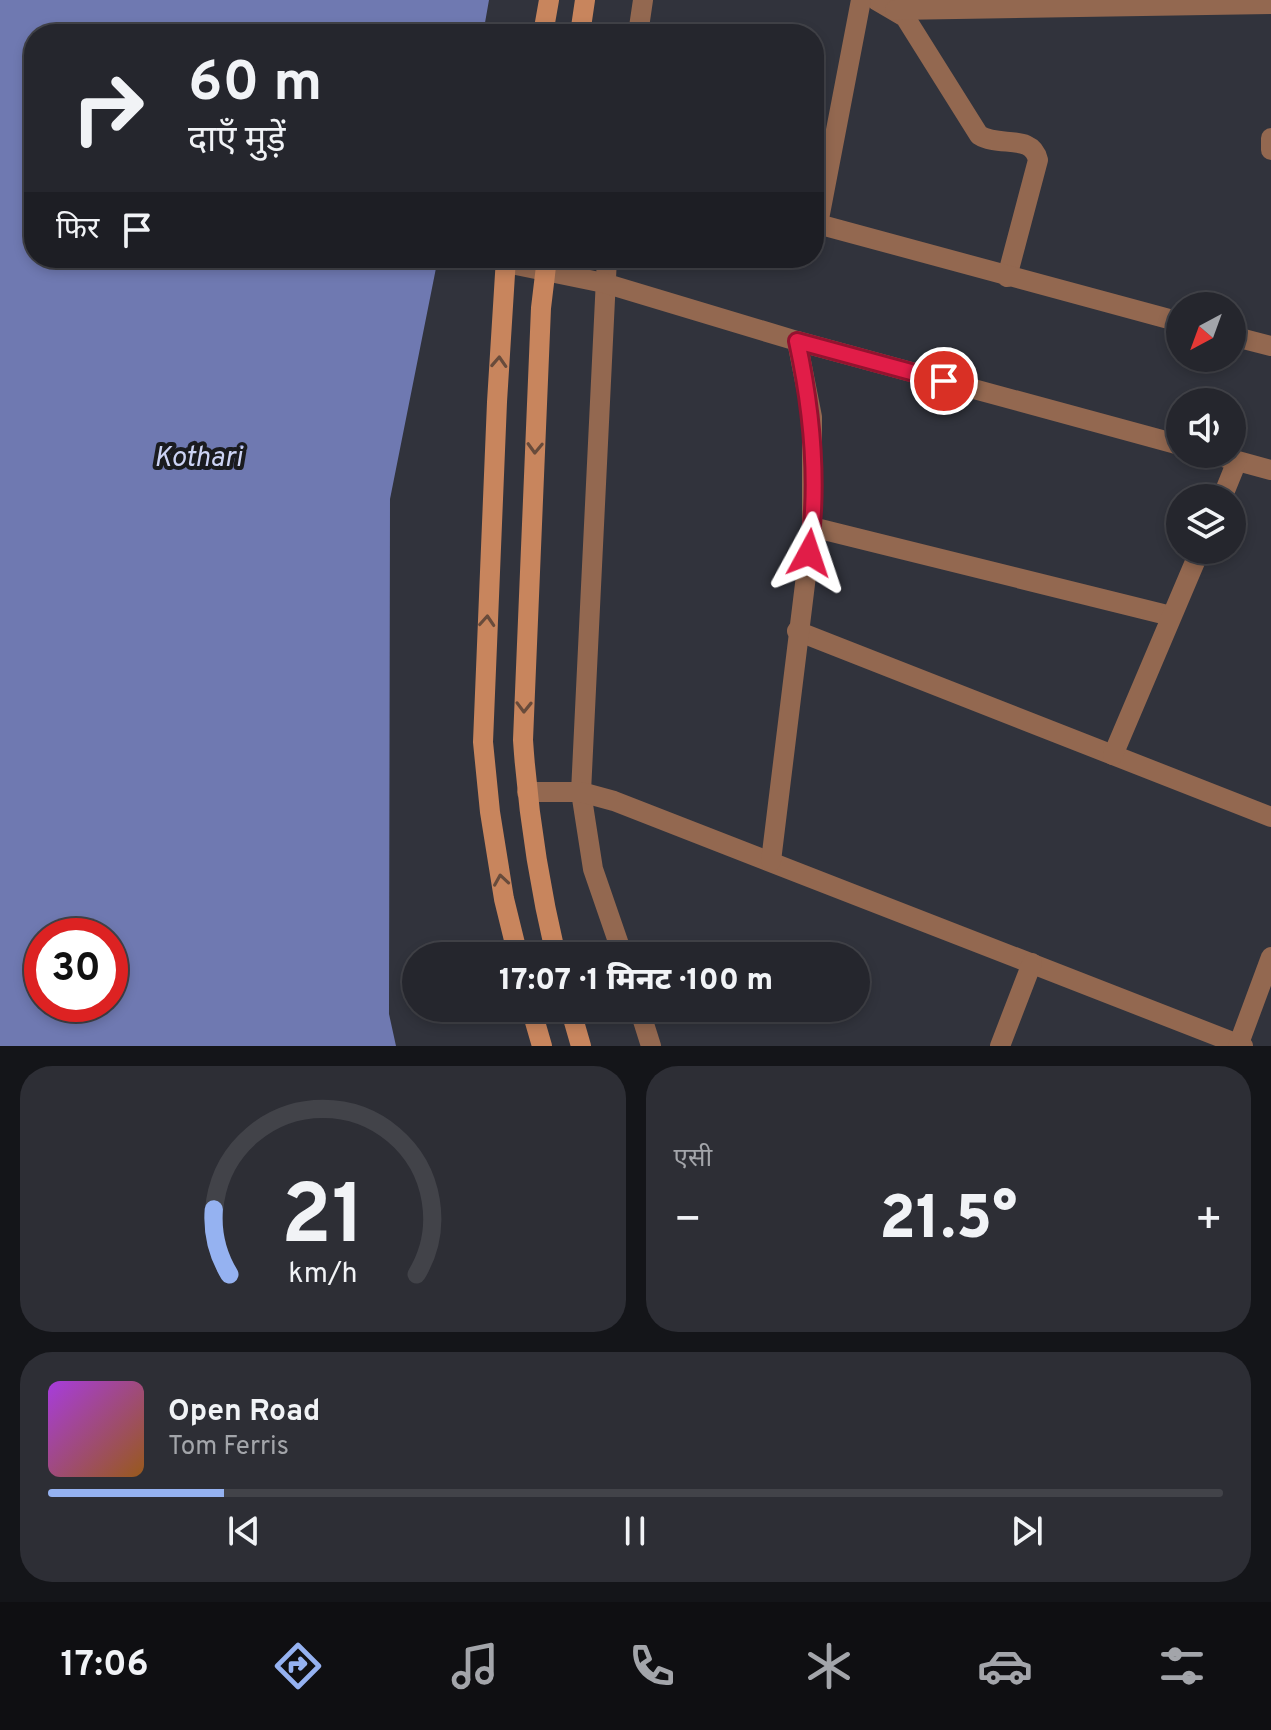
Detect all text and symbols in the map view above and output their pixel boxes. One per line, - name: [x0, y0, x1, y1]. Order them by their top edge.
- text: 60 m: [188, 50, 322, 120]
- icon: right: [56, 56, 160, 160]
- text: दाएँ मुड़ें: [188, 119, 286, 165]
- icon: arrive: [115, 208, 159, 252]
- text: फिर: [56, 212, 99, 249]
- north arrow: [1166, 292, 1246, 372]
- map controls: [1166, 292, 1246, 564]
- pin: [910, 347, 978, 415]
- one-way arrow: [490, 355, 507, 368]
- icon: arrive: [922, 359, 966, 403]
- button: sound: [1166, 388, 1246, 468]
- water label: Kothari: [154, 441, 244, 477]
- one-way arrow: [527, 442, 544, 455]
- button: layers: [1166, 484, 1246, 564]
- position arrow: [767, 511, 851, 595]
- one-way arrow: [479, 614, 496, 627]
- one-way arrow: [515, 701, 532, 714]
- one-way arrow: [493, 873, 510, 887]
- speed limit sign: 30: [24, 918, 128, 1022]
- text: 17:07 · 1 मिनट · 100 m: [499, 963, 773, 1000]
- text: एसी: [674, 1143, 712, 1176]
- text: 21: [281, 1168, 365, 1273]
- text: 21.5°: [879, 1184, 1017, 1260]
- text: −: [674, 1194, 702, 1250]
- text: +: [1195, 1194, 1223, 1250]
- text: km/h: [288, 1257, 357, 1293]
- text: Open Road: [168, 1394, 320, 1431]
- text: Tom Ferris: [168, 1431, 289, 1464]
- icon: previous: [222, 1509, 266, 1553]
- icon: pause: [613, 1509, 657, 1553]
- icon: next: [1005, 1509, 1049, 1553]
- icon: directions: [270, 1638, 326, 1694]
- icon: music: [447, 1638, 503, 1694]
- icon: phone: [624, 1638, 680, 1694]
- icon: climate: [801, 1638, 857, 1694]
- icon: car: [977, 1638, 1033, 1694]
- icon: filters: [1154, 1638, 1210, 1694]
- text: 17:06: [60, 1643, 149, 1689]

